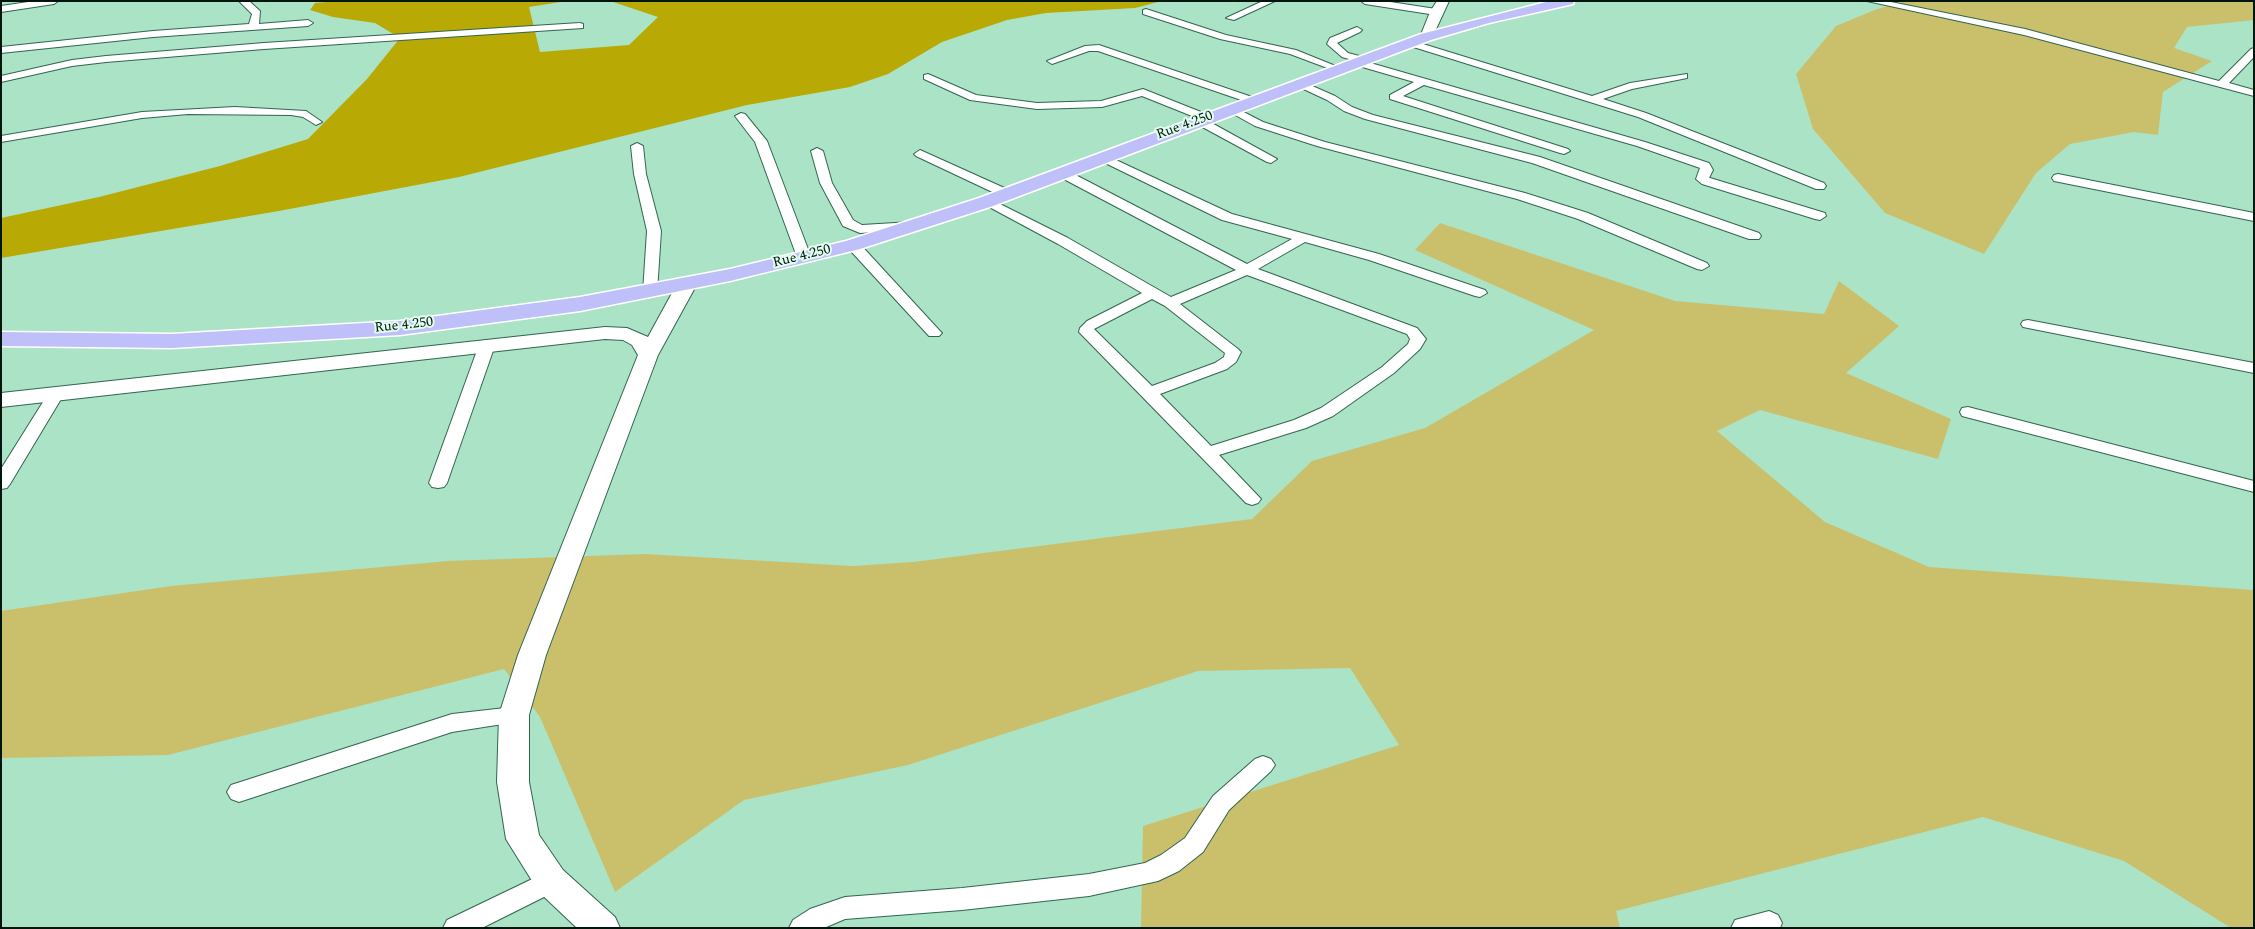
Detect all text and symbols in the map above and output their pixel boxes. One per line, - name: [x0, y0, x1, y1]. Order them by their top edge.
- street label: Rue 4.250: [1154, 108, 1216, 144]
- street label: Rue 4.250: [771, 242, 833, 272]
- street label: Rue 4.250: [374, 315, 434, 337]

